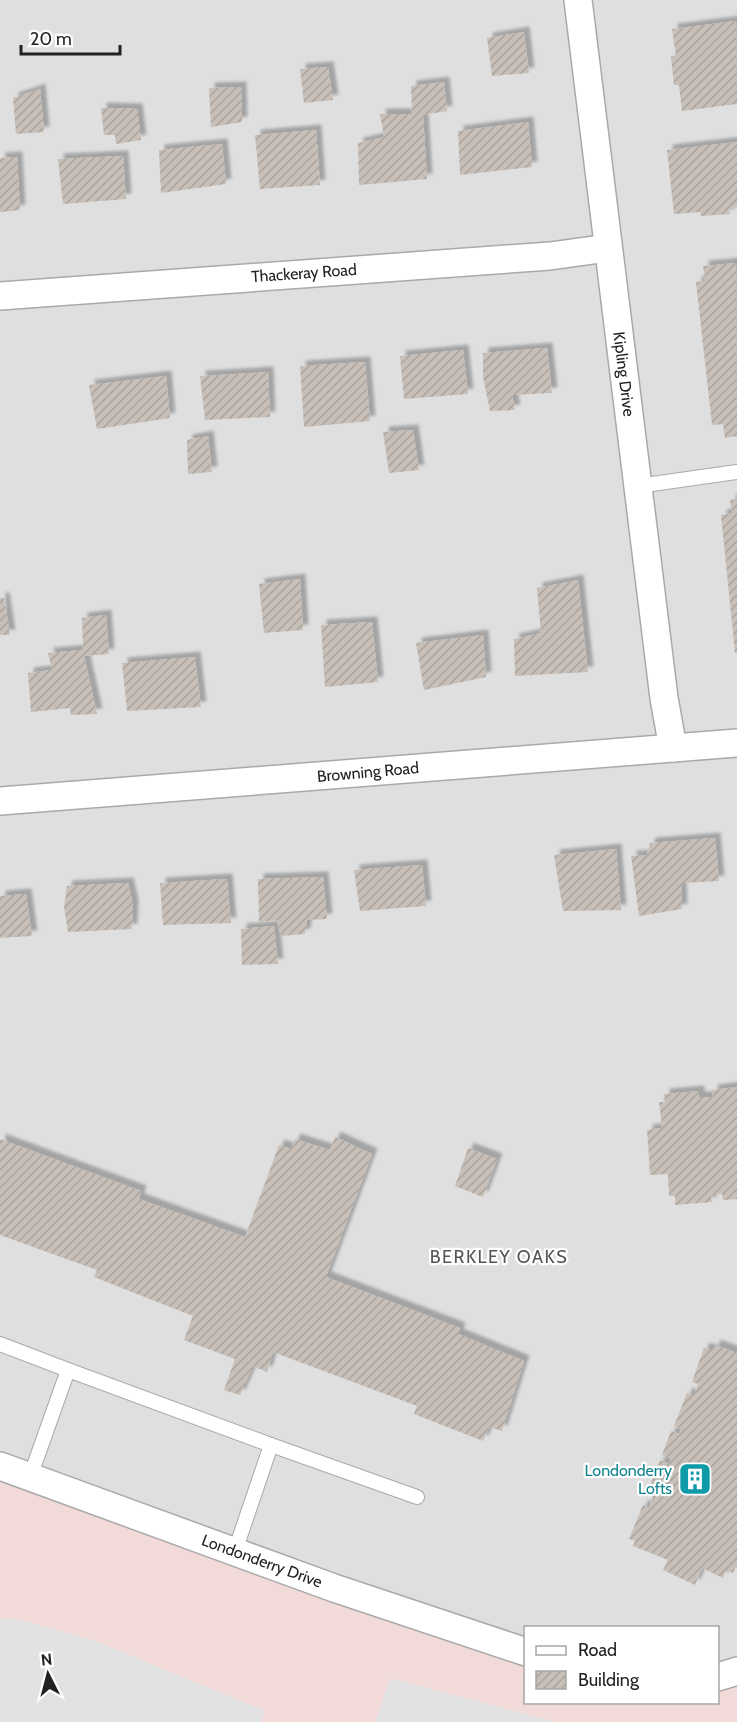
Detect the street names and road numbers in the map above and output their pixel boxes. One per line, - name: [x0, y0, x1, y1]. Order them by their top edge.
- street label: Thackeray Road: [251, 260, 357, 286]
- street label: Kipling Drive: [609, 331, 639, 417]
- street label: Browning Road: [316, 758, 420, 786]
- street label: Londonderry Drive: [199, 1530, 325, 1592]

